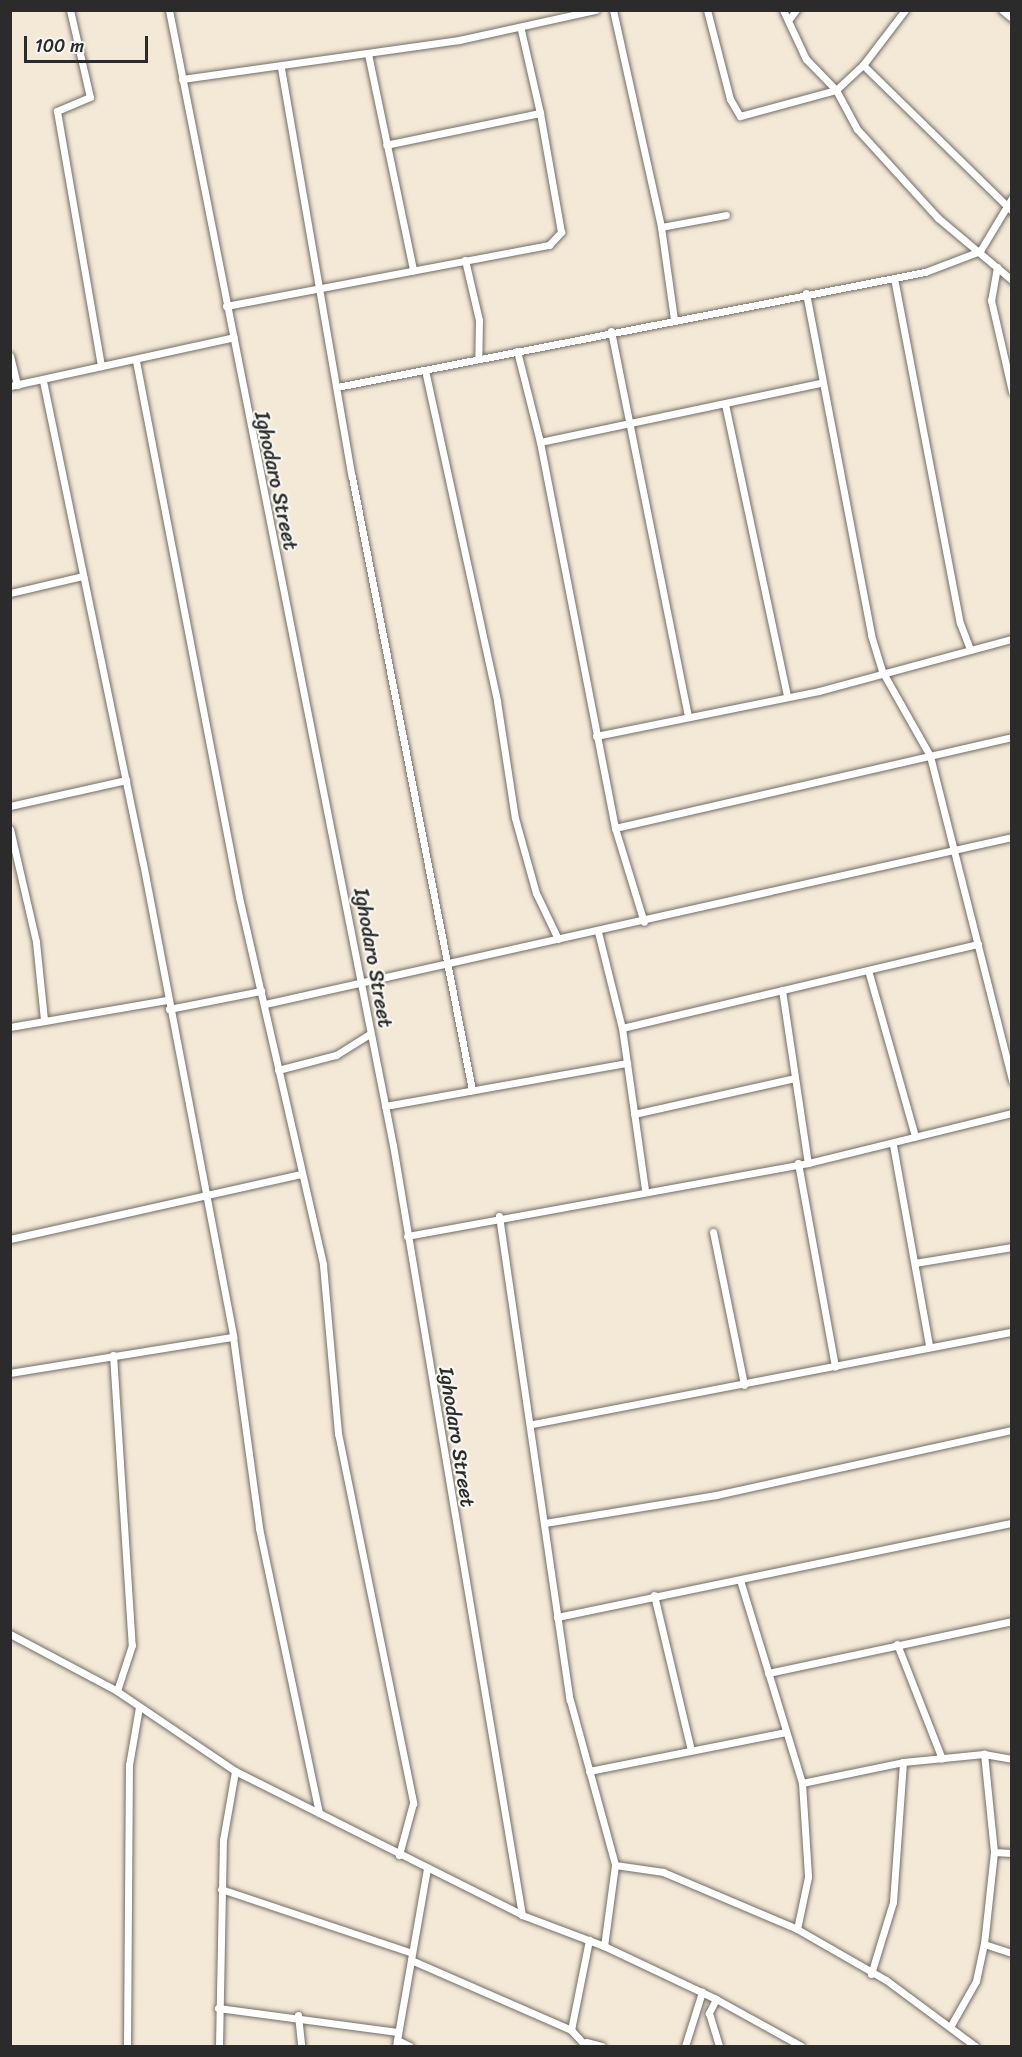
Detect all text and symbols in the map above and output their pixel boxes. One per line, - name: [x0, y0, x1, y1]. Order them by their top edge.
- scale bar: [27, 24, 152, 62]
- text: 100 m: [35, 30, 84, 62]
- street label: Ighodaro Street: [250, 410, 302, 552]
- street label: Ighodaro Street: [349, 887, 397, 1029]
- street label: Ighodaro Street: [434, 1366, 480, 1508]

